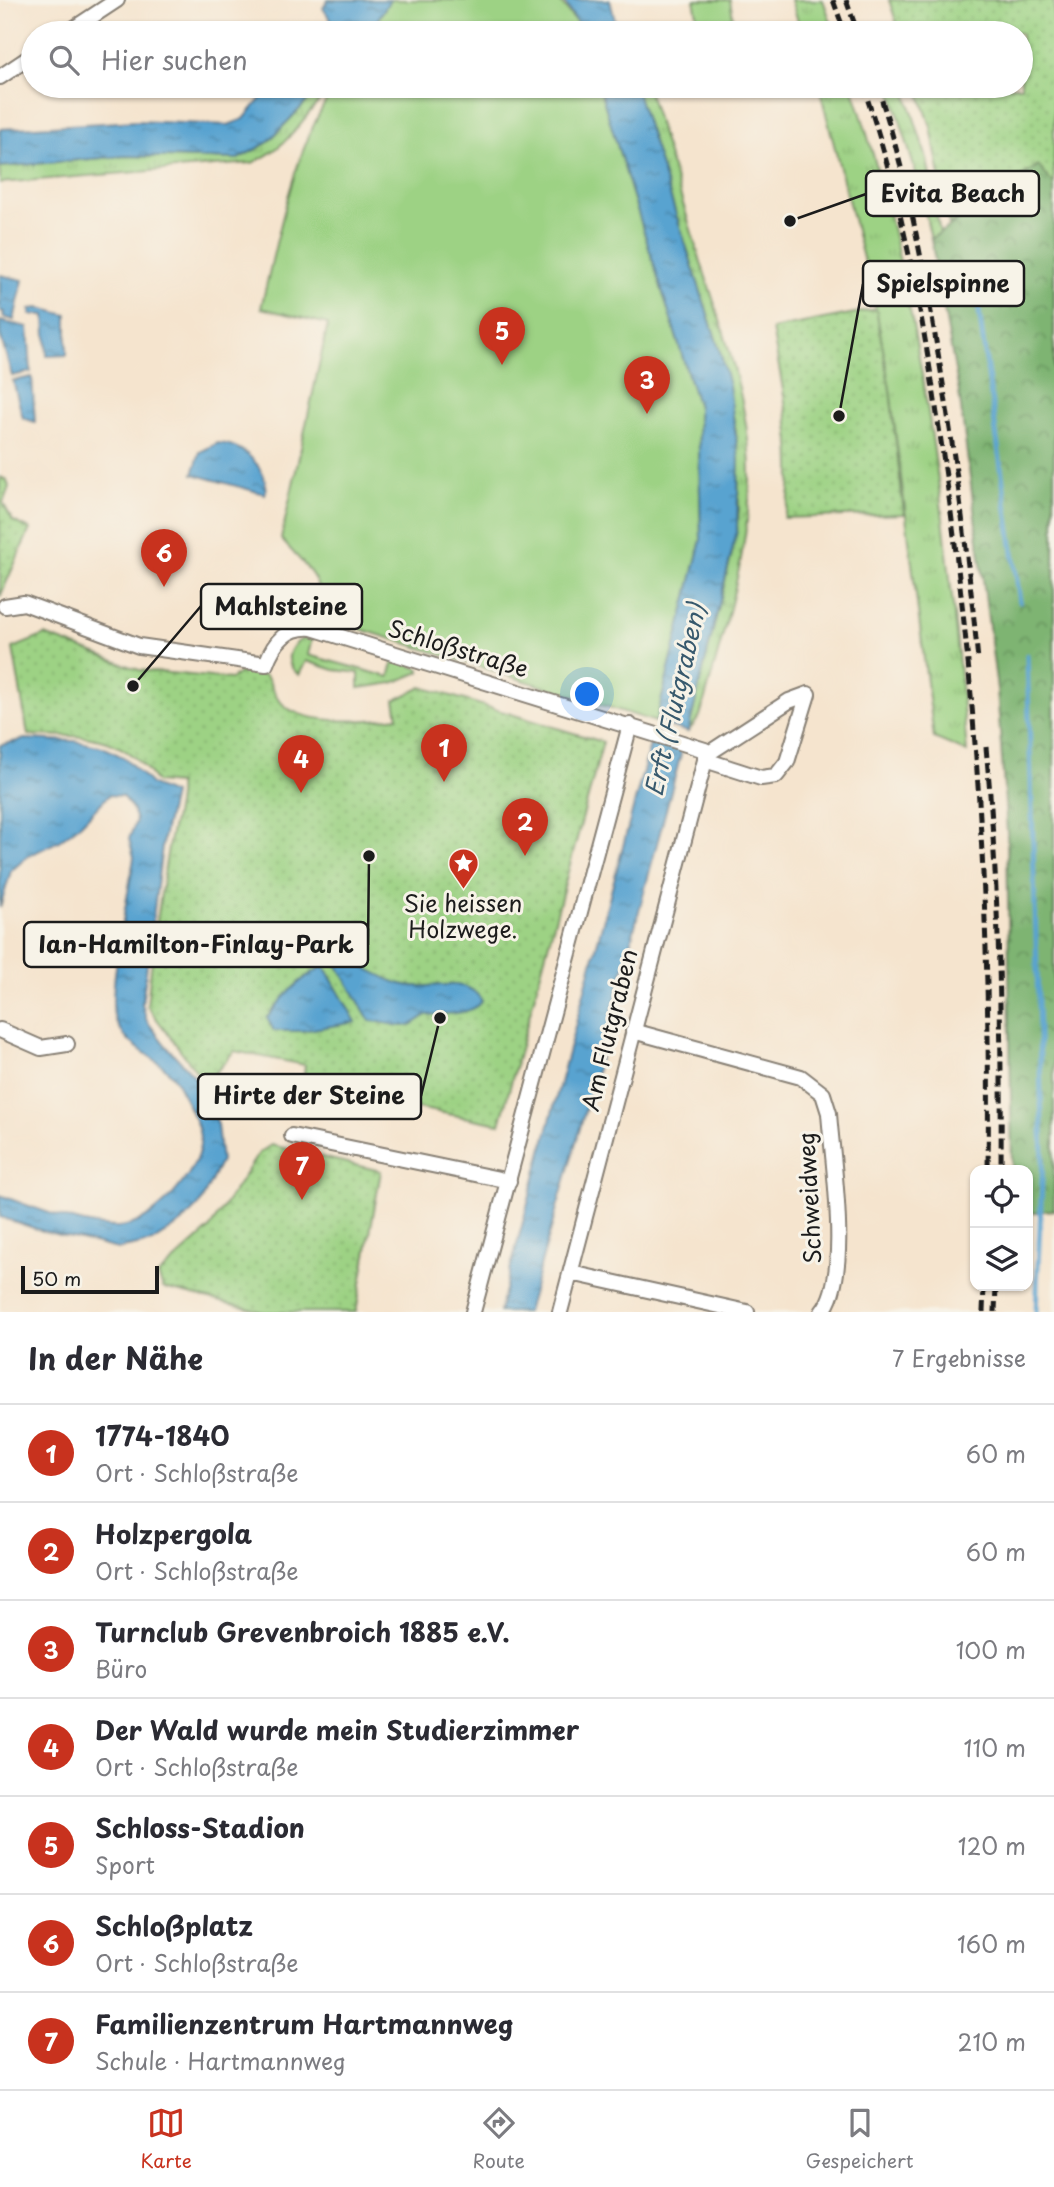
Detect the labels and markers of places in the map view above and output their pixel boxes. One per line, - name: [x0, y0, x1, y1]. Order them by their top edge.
- callout: Evita Beach: [866, 171, 1039, 216]
- callout: Spielspinne: [863, 261, 1024, 306]
- pin: 5: [479, 307, 525, 365]
- pin: 3: [624, 356, 670, 414]
- pin: 6: [141, 529, 187, 587]
- callout: Mahlsteine: [201, 584, 362, 629]
- pin: 1: [421, 724, 467, 782]
- pin: 4: [278, 735, 324, 793]
- pin: 2: [502, 798, 548, 856]
- place icon: Sie heissen Holzwege.: [446, 846, 480, 890]
- place label: Sie heissen Holzwege.: [404, 885, 522, 946]
- callout: Ian-Hamilton-Finlay-Park: [24, 922, 368, 967]
- callout: Hirte der Steine: [198, 1074, 421, 1119]
- pin: 7: [279, 1142, 325, 1200]

